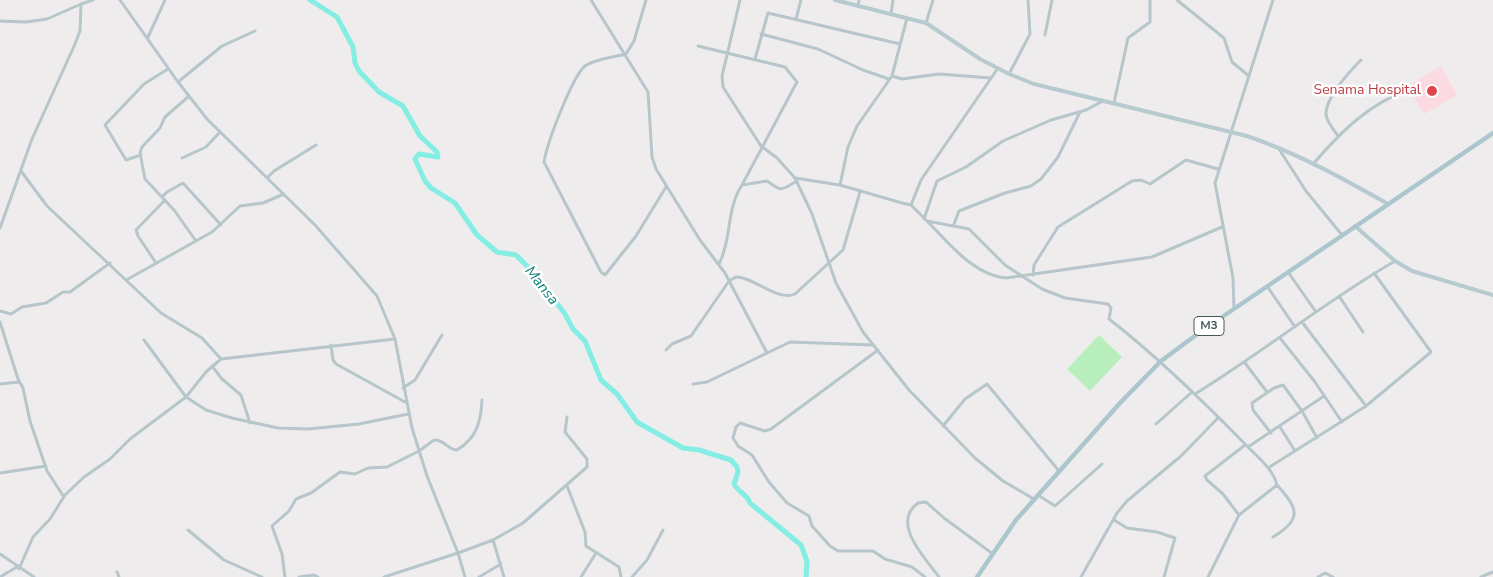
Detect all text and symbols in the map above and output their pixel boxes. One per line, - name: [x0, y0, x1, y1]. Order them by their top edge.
- place label: Senama Hospital: [1314, 83, 1421, 99]
- marker: Senama Hospital: [1425, 84, 1439, 98]
- water label: Mansa: [520, 263, 562, 309]
- road number: M3: [1194, 316, 1224, 336]

